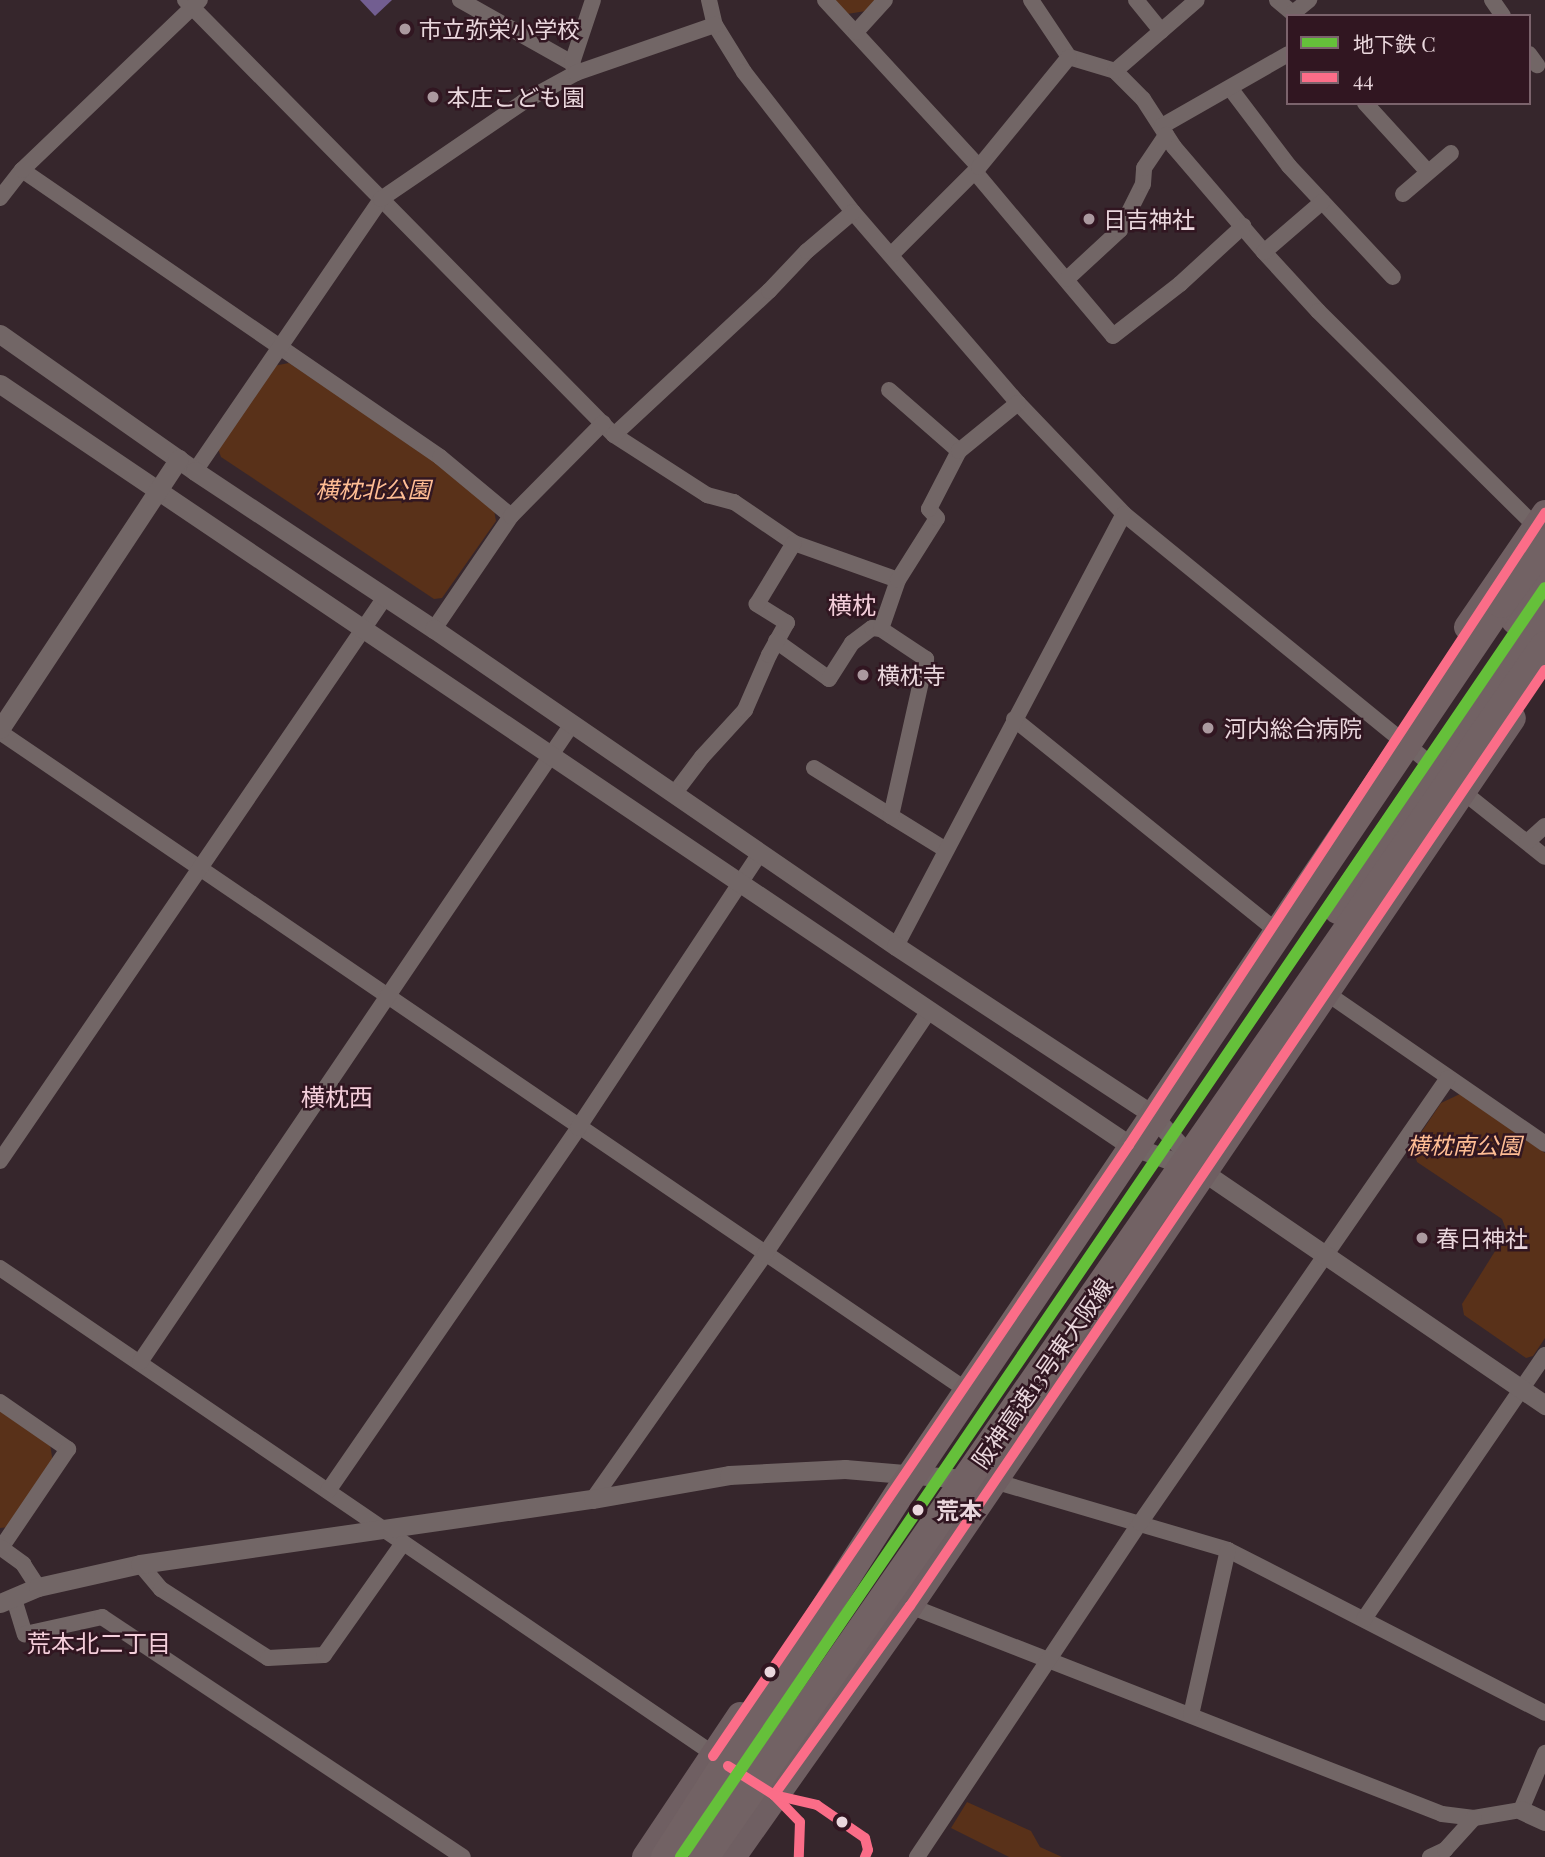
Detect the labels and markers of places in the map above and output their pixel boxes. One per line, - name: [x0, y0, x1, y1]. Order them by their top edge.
- place label: 市立弥栄小学校: [419, 15, 580, 43]
- marker: 市立弥栄小学校: [397, 21, 413, 37]
- place label: 本庄こども園: [447, 83, 585, 111]
- marker: 本庄こども園: [425, 89, 441, 105]
- place label: 日吉神社: [1103, 205, 1195, 233]
- marker: 日吉神社: [1081, 211, 1097, 227]
- place label: 横枕寺: [877, 661, 946, 689]
- marker: 横枕寺: [855, 667, 871, 683]
- place label: 河内総合病院: [1224, 714, 1362, 742]
- marker: 河内総合病院: [1198, 718, 1218, 738]
- place label: 春日神社: [1436, 1224, 1528, 1252]
- marker: 春日神社: [1414, 1230, 1430, 1246]
- place label: 荒本: [936, 1496, 982, 1524]
- marker: 荒本: [906, 1498, 930, 1522]
- unlabelled marker: [763, 1665, 777, 1679]
- unlabelled marker: [835, 1815, 849, 1829]

